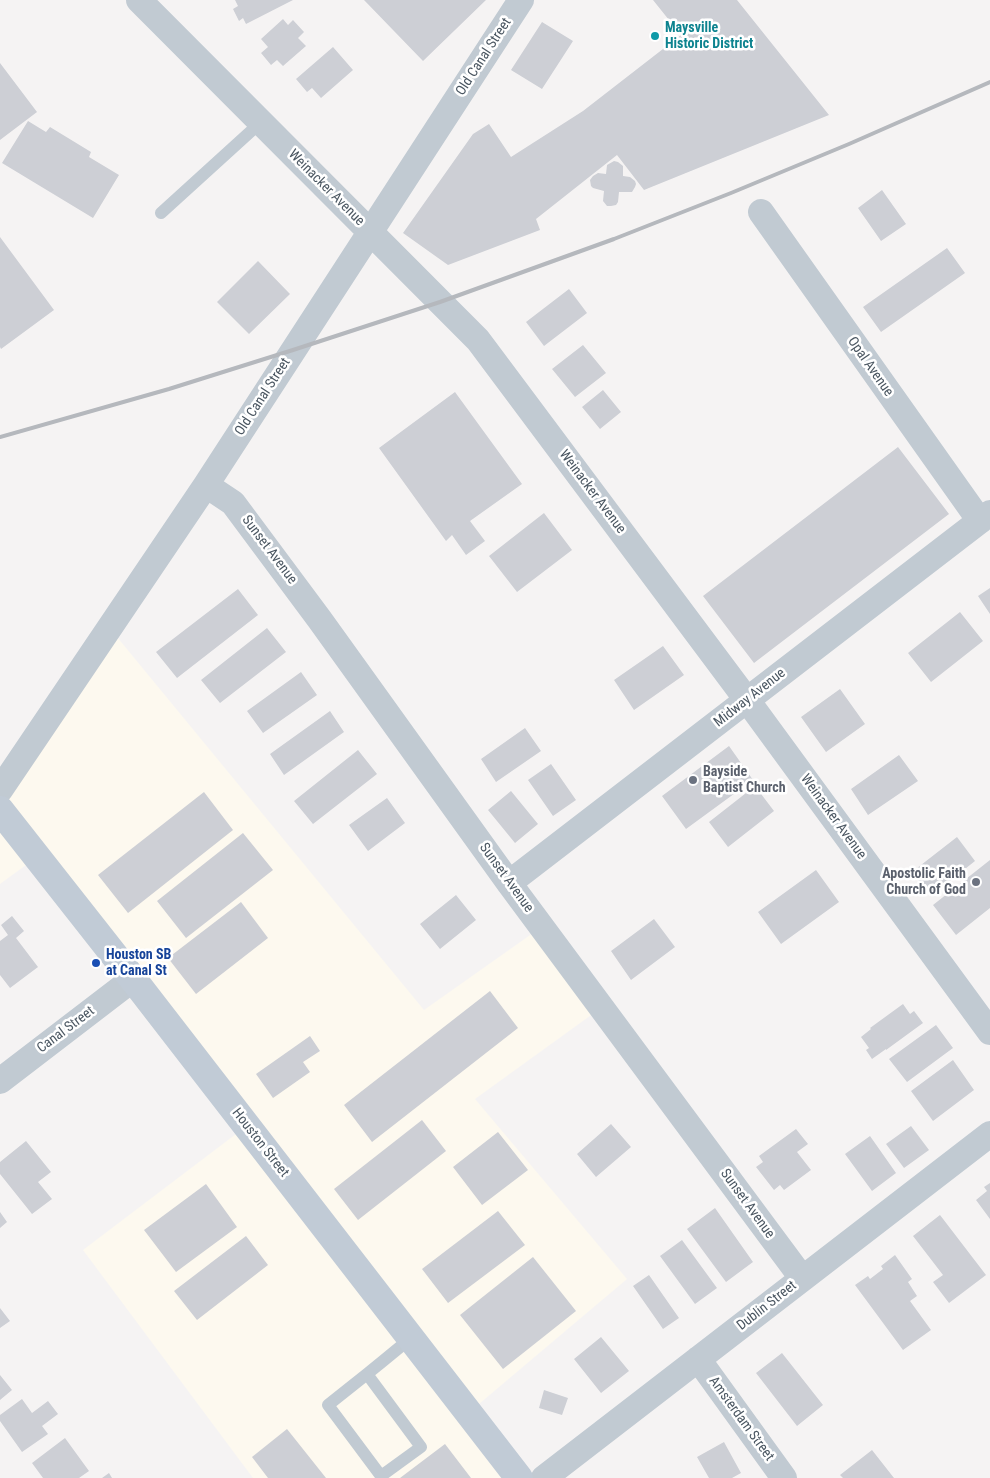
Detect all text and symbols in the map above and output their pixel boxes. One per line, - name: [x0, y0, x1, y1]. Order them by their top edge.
- street label: Old Canal Street: [453, 15, 515, 99]
- place label: Maysville Historic District: [665, 20, 753, 52]
- marker: Maysville Historic District: [649, 30, 661, 42]
- street label: Weinacker Avenue: [284, 146, 368, 230]
- street label: Opal Avenue: [843, 334, 897, 400]
- street label: Old Canal Street: [232, 355, 294, 439]
- street label: Weinacker Avenue: [555, 447, 629, 537]
- street label: Sunset Avenue: [238, 512, 300, 588]
- street label: Midway Avenue: [711, 665, 789, 731]
- place label: Bayside Baptist Church: [703, 764, 786, 796]
- street label: Weinacker Avenue: [797, 771, 869, 863]
- marker: Bayside Baptist Church: [687, 774, 699, 786]
- street label: Sunset Avenue: [475, 840, 537, 916]
- place label: Apostolic Faith Church of God: [882, 866, 966, 899]
- marker: Apostolic Faith Church of God: [970, 876, 982, 888]
- place label: Houston SB at Canal St: [106, 947, 171, 980]
- marker: Houston SB at Canal St: [90, 957, 102, 969]
- street label: Canal Street: [34, 1003, 98, 1057]
- street label: Houston Street: [228, 1105, 292, 1181]
- street label: Sunset Avenue: [716, 1166, 778, 1242]
- street label: Dublin Street: [734, 1278, 800, 1334]
- street label: Amsterdam Street: [705, 1374, 777, 1464]

